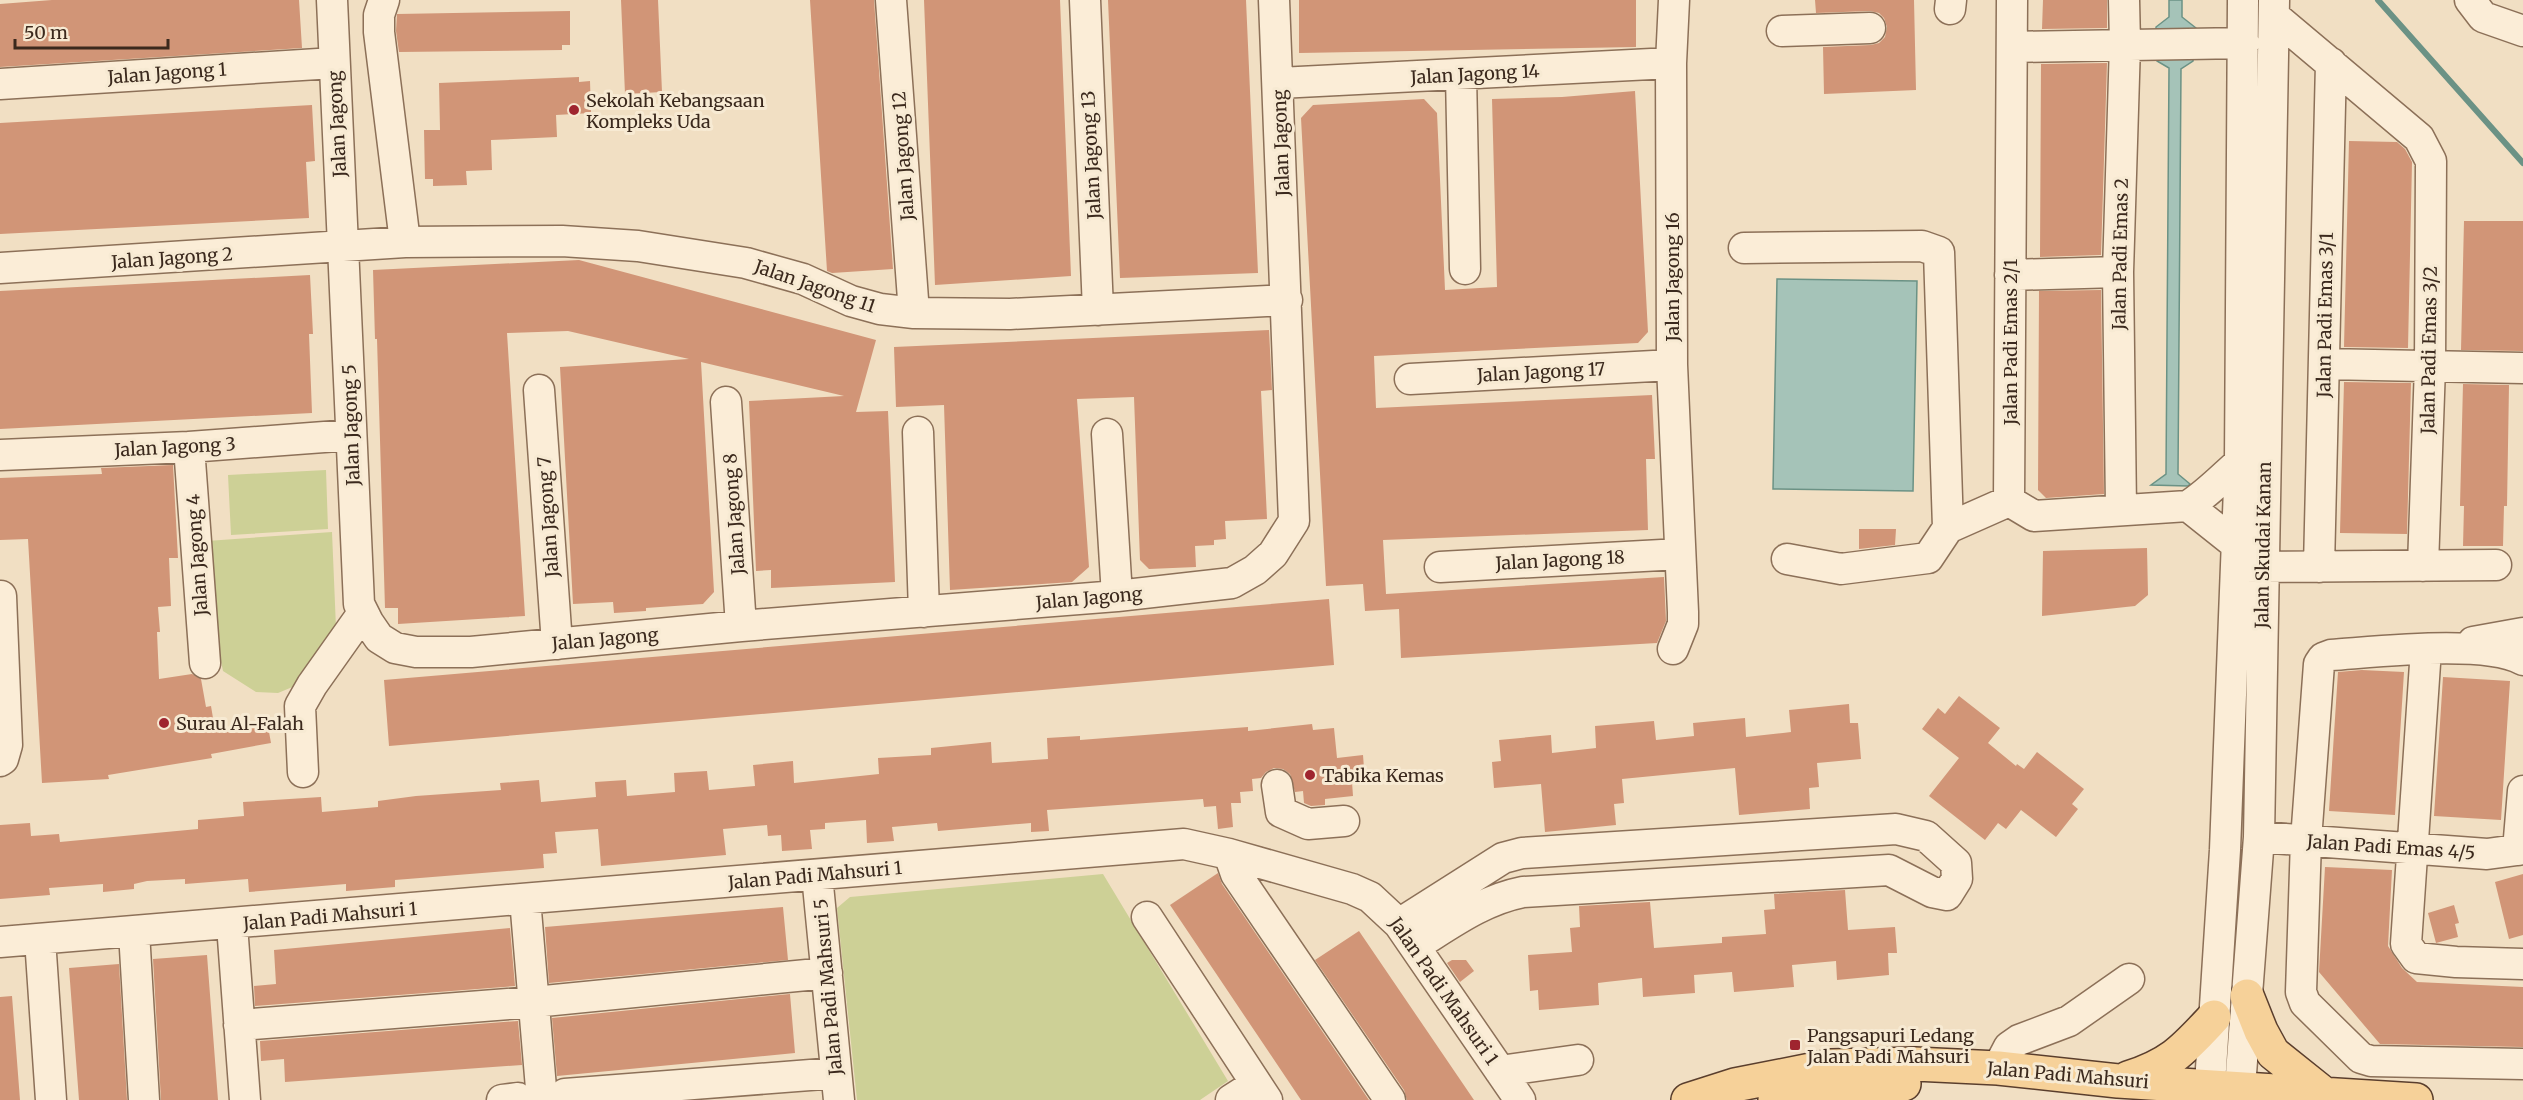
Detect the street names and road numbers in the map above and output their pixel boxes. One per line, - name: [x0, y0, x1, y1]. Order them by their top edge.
- street label: Jalan Jagong 1: [106, 57, 227, 89]
- street label: Jalan Jagong 14: [1409, 59, 1540, 89]
- street label: Jalan Jagong: [323, 70, 351, 179]
- street label: Jalan Jagong: [1268, 89, 1294, 198]
- street label: Jalan Jagong 12: [887, 90, 919, 223]
- street label: Jalan Jagong 13: [1076, 90, 1106, 221]
- street label: Jalan Padi Emas 2: [2107, 178, 2133, 331]
- street label: Jalan Jagong 16: [1661, 212, 1684, 343]
- street label: Jalan Padi Emas 3/1: [2312, 232, 2338, 399]
- street label: Jalan Jagong 2: [109, 242, 234, 274]
- street label: Jalan Jagong 11: [750, 254, 879, 318]
- street label: Jalan Padi Emas 2/1: [1999, 259, 2022, 426]
- street label: Jalan Padi Emas 3/2: [2416, 266, 2442, 435]
- street label: Jalan Jagong 17: [1475, 357, 1606, 387]
- street label: Jalan Jagong 5: [337, 364, 365, 487]
- street label: Jalan Jagong 3: [113, 432, 236, 462]
- street label: Jalan Jagong 8: [718, 452, 750, 577]
- street label: Jalan Jagong 7: [532, 456, 564, 579]
- street label: Jalan Skudai Kanan: [2250, 461, 2276, 630]
- street label: Jalan Jagong 4: [181, 493, 213, 618]
- street label: Jalan Jagong 18: [1494, 545, 1625, 575]
- street label: Jalan Jagong: [1034, 582, 1143, 614]
- street label: Jalan Jagong: [550, 623, 659, 655]
- street label: Jalan Padi Emas 4/5: [2305, 830, 2476, 864]
- street label: Jalan Padi Mahsuri 1: [726, 856, 903, 894]
- street label: Jalan Padi Mahsuri 1: [241, 897, 418, 935]
- street label: Jalan Padi Mahsuri 5: [809, 898, 847, 1077]
- street label: Jalan Padi Mahsuri 1: [1384, 912, 1504, 1069]
- street label: Jalan Padi Mahsuri: [1985, 1056, 2150, 1094]

